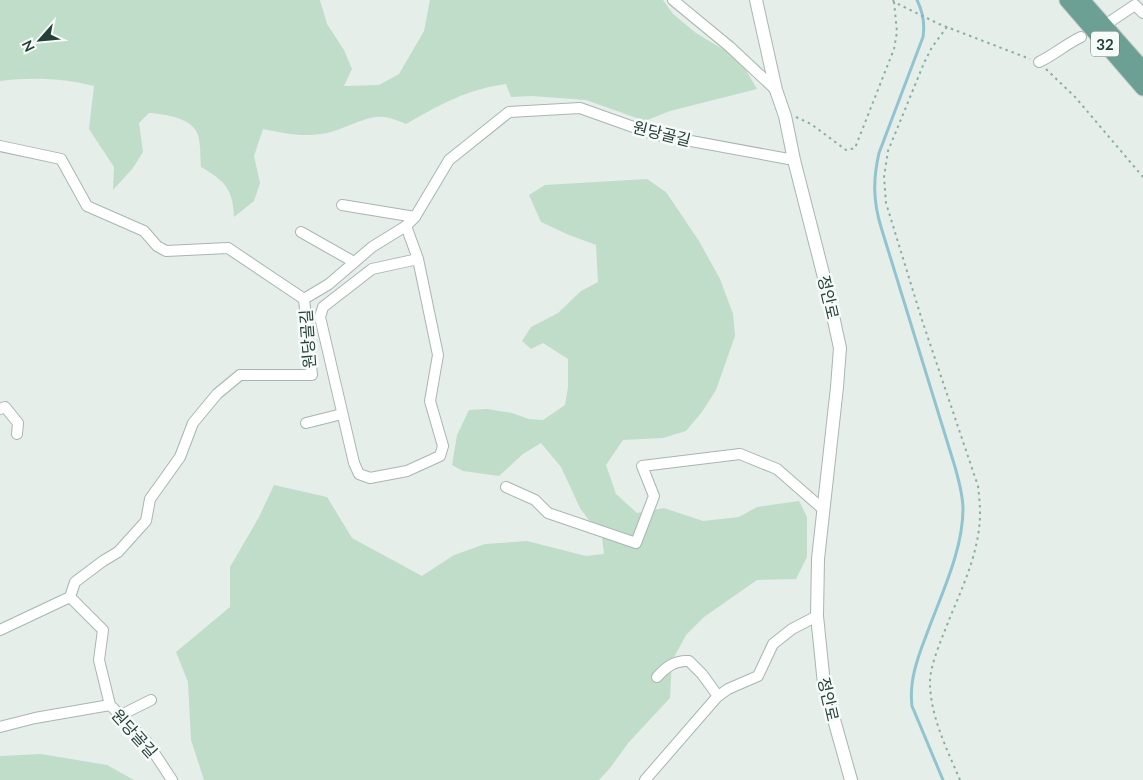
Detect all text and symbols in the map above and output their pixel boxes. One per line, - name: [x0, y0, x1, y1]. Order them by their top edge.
- north arrow: [15, 15, 65, 65]
- road number: 32: [1091, 32, 1119, 56]
- text: N: [18, 37, 38, 55]
- street label: 원당골길: [631, 117, 693, 149]
- street label: 정안로: [815, 273, 843, 321]
- street label: 원당골길: [295, 309, 319, 369]
- street label: 정안로: [815, 675, 843, 723]
- street label: 원당골길: [108, 705, 162, 761]

